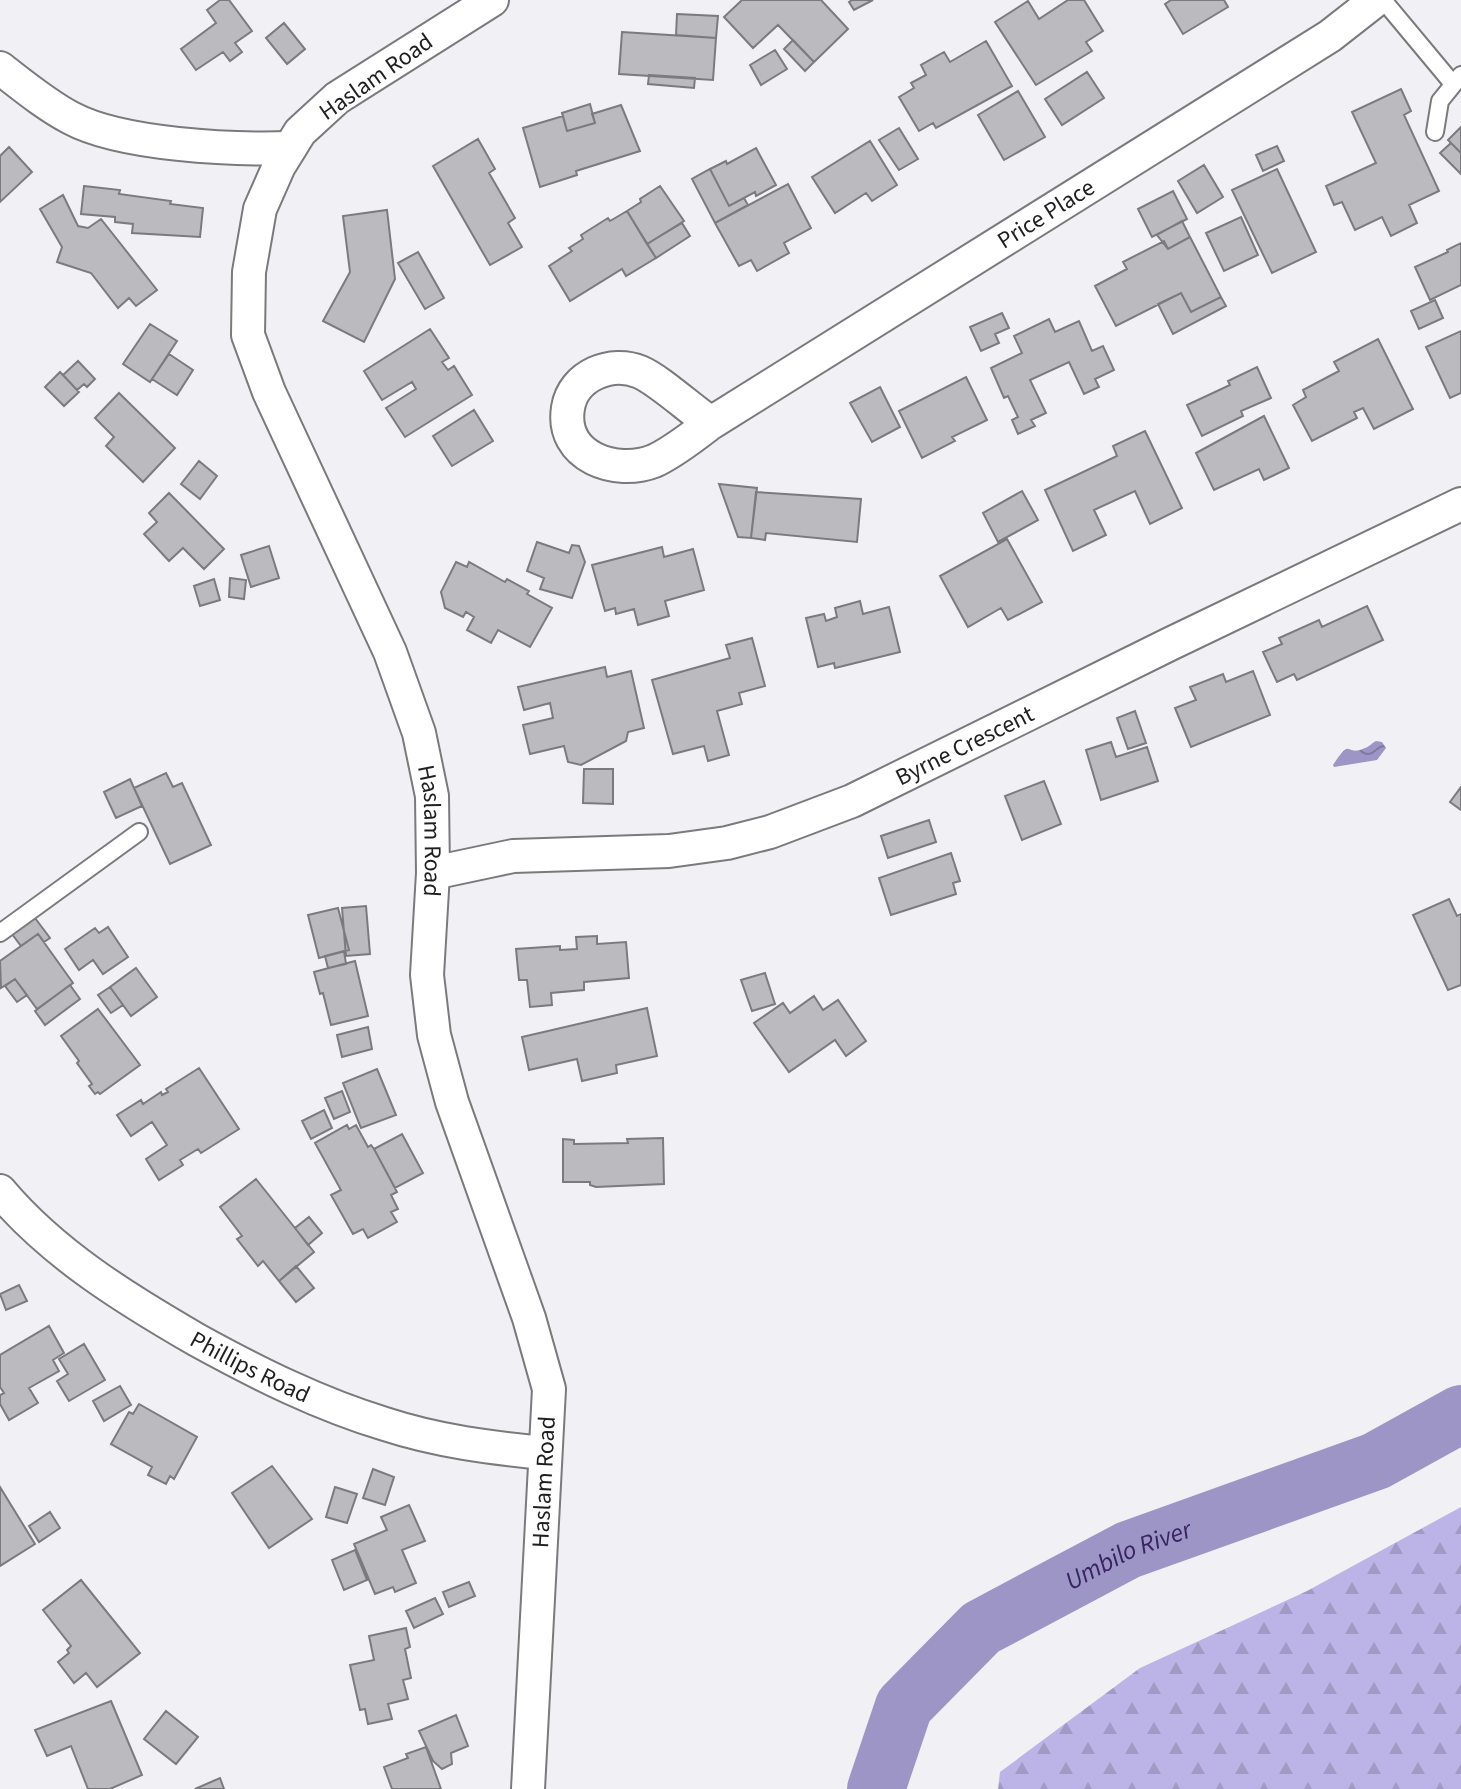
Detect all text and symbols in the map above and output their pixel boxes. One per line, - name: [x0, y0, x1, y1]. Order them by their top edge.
- street label: Haslam Road: [312, 25, 440, 129]
- street label: Price Place: [990, 170, 1101, 257]
- street label: Byrne Crescent: [889, 696, 1040, 794]
- street label: Haslam Road: [408, 762, 451, 898]
- street label: Phillips Road: [184, 1322, 316, 1412]
- street label: Haslam Road: [523, 1415, 565, 1549]
- water label: Umbilo River: [1058, 1510, 1198, 1599]

